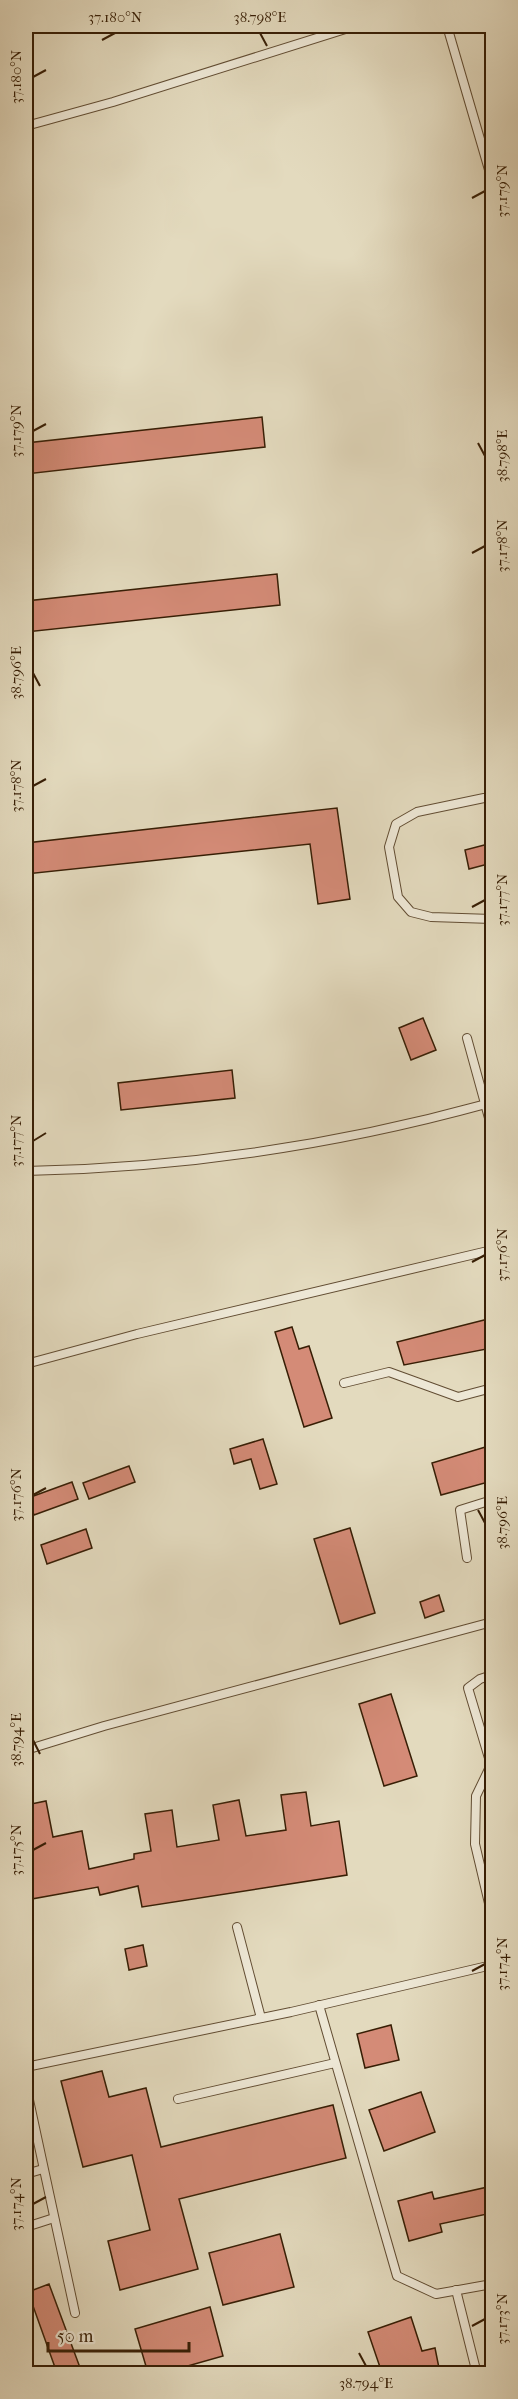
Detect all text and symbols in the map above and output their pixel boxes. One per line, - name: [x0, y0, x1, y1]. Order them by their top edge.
- text: 37.180°N: [88, 8, 143, 26]
- text: 38.798°E: [233, 8, 287, 26]
- text: 37.180°N: [7, 49, 25, 104]
- text: 37.179°N: [493, 164, 511, 218]
- text: 37.179°N: [7, 404, 25, 458]
- text: 38.798°E: [493, 429, 511, 483]
- text: 37.178°N: [493, 519, 511, 573]
- text: 38.796°E: [7, 646, 25, 700]
- text: 37.178°N: [7, 759, 25, 813]
- text: 37.177°N: [493, 873, 511, 926]
- text: 37.177°N: [7, 1114, 25, 1167]
- text: 37.176°N: [493, 1228, 511, 1282]
- text: 37.176°N: [7, 1468, 25, 1522]
- text: 38.796°E: [493, 1496, 511, 1550]
- text: 38.794°E: [7, 1713, 25, 1767]
- text: 37.175°N: [7, 1823, 25, 1876]
- text: 37.174°N: [493, 1936, 511, 1991]
- text: 37.174°N: [7, 2176, 25, 2231]
- text: 37.173°N: [493, 2293, 511, 2345]
- scale bar: [48, 2315, 189, 2353]
- text: 50 m: [57, 2326, 94, 2347]
- text: 38.794°E: [339, 2374, 393, 2392]

